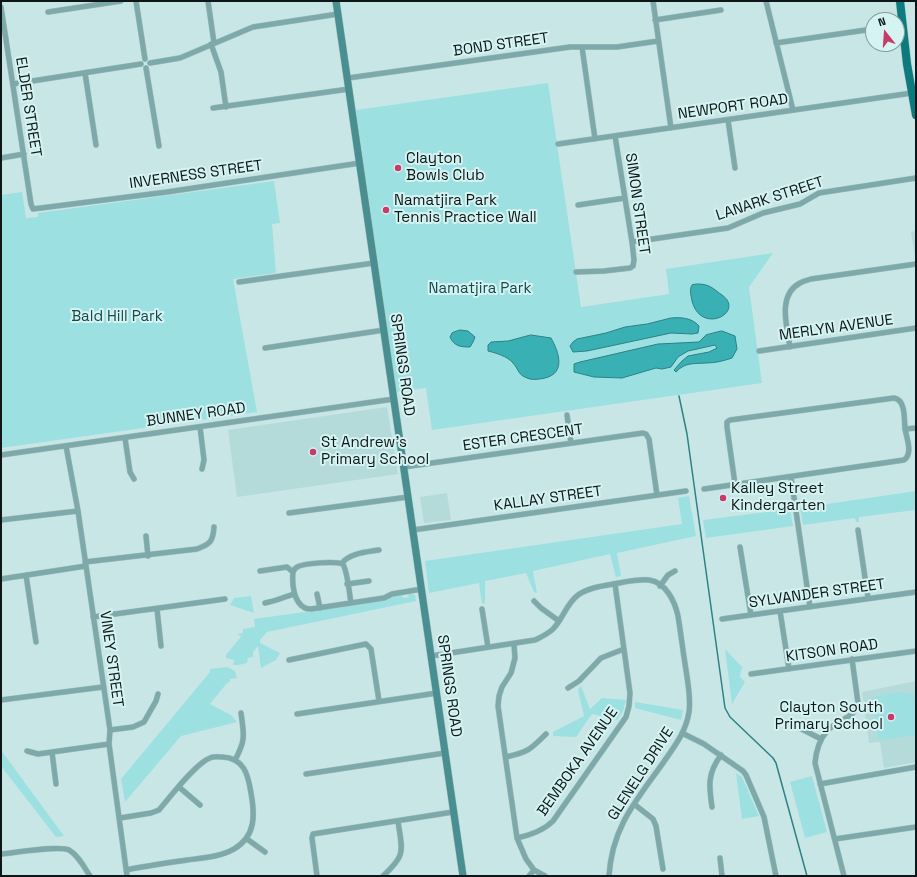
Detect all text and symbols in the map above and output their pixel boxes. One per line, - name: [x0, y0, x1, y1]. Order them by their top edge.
- north arrow: [865, 12, 905, 52]
- text: N: [876, 14, 887, 29]
- street label: BOND STREET: [452, 29, 550, 61]
- street label: ELDER STREET: [11, 56, 45, 158]
- street label: NEWPORT ROAD: [677, 90, 789, 124]
- place label: Clayton Bowls Club: [406, 150, 485, 185]
- street label: SIMON STREET: [621, 152, 653, 256]
- street label: INVERNESS STREET: [128, 157, 264, 193]
- marker: Clayton Bowls Club: [393, 163, 403, 173]
- street label: LANARK STREET: [714, 173, 826, 225]
- place label: Namatjira Park Tennis Practice Wall: [394, 192, 537, 227]
- marker: Namatjira Park Tennis Practice Wall: [381, 205, 391, 215]
- park label: Namatjira Park: [429, 280, 531, 298]
- park label: Bald Hill Park: [71, 308, 163, 326]
- street label: MERLYN AVENUE: [778, 311, 894, 345]
- street label: SPRINGS ROAD: [386, 313, 418, 417]
- street label: BUNNEY ROAD: [145, 399, 247, 431]
- street label: ESTER CRESCENT: [462, 421, 584, 455]
- place label: St Andrew's Primary School: [321, 434, 429, 469]
- marker: St Andrew's Primary School: [308, 447, 318, 457]
- place label: Kalley Street Kindergarten: [731, 480, 826, 515]
- street label: KALLAY STREET: [493, 483, 603, 515]
- marker: Kalley Street Kindergarten: [718, 493, 728, 503]
- street label: SYLVANDER STREET: [748, 576, 886, 612]
- street label: VINEY STREET: [95, 610, 127, 708]
- street label: SPRINGS ROAD: [433, 634, 465, 738]
- street label: KITSON ROAD: [785, 636, 879, 666]
- place label: Clayton South Primary School: [775, 699, 883, 734]
- street label: BEMBOKA AVENUE: [534, 704, 622, 820]
- marker: Clayton South Primary School: [886, 712, 896, 722]
- street label: GLENELG DRIVE: [604, 724, 678, 824]

